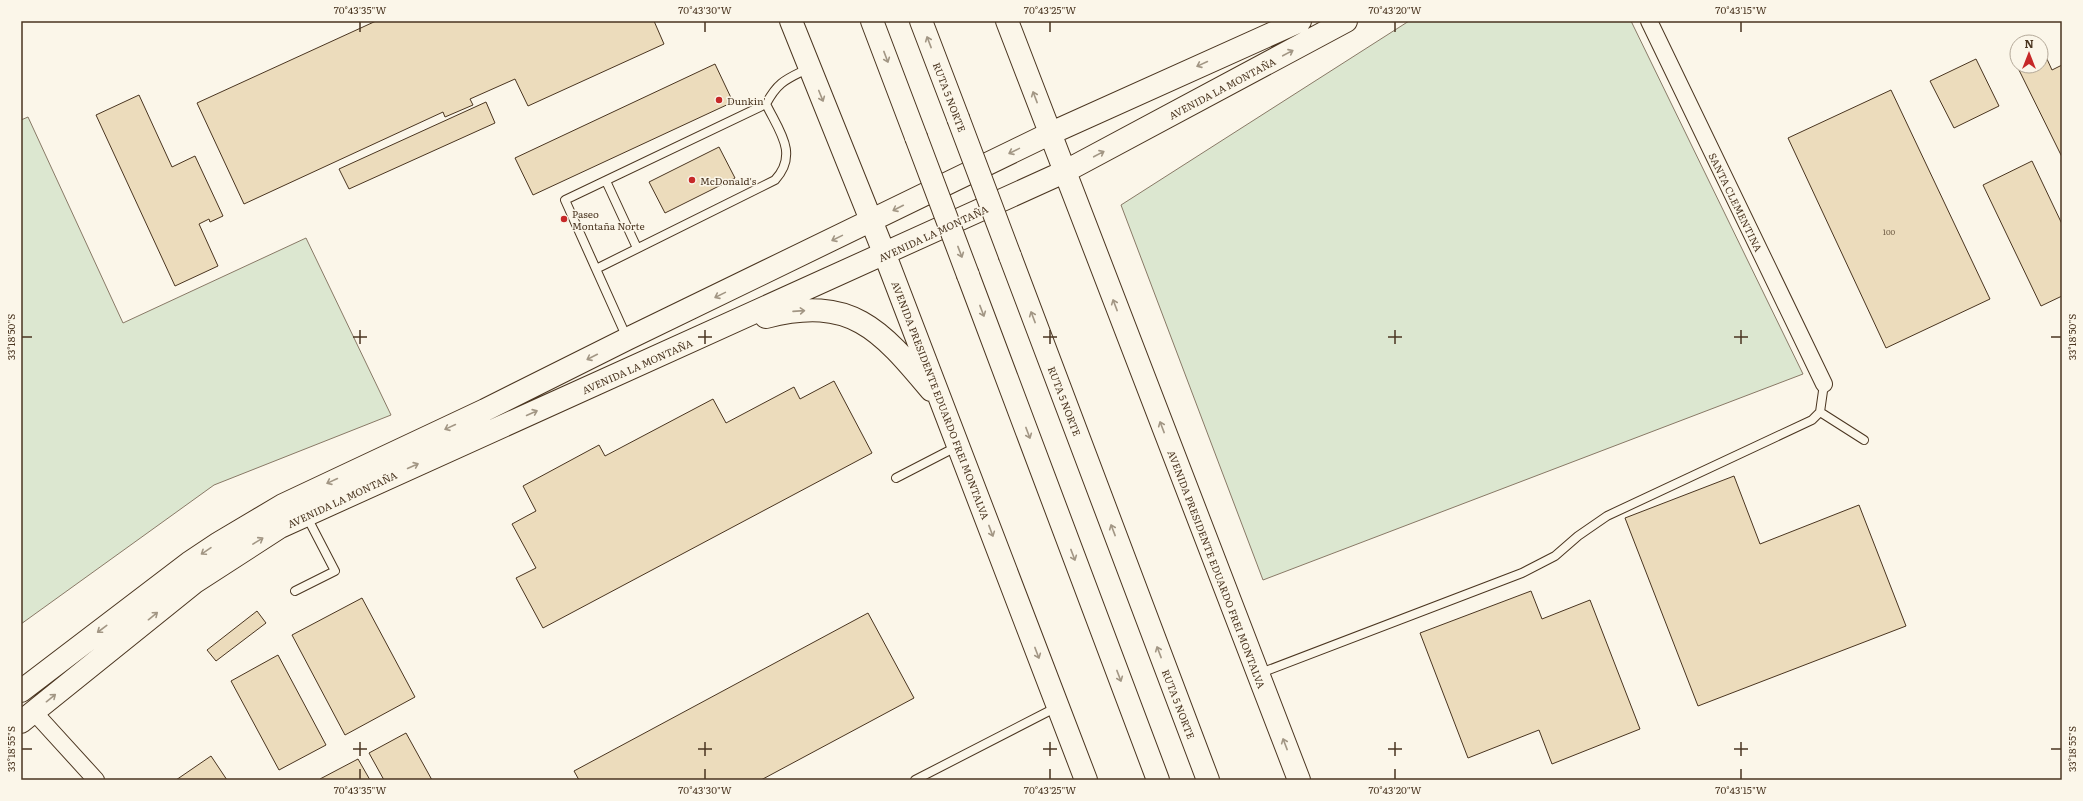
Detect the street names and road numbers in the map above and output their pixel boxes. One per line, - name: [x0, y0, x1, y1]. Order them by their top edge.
- street label: AVENIDA LA MONTAÑA: [1166, 53, 1279, 123]
- street label: RUTA 5 NORTE: [930, 60, 970, 134]
- street label: SANTA CLEMENTINA: [1706, 150, 1767, 255]
- street label: AVENIDA LA MONTAÑA: [876, 201, 991, 265]
- street label: AVENIDA PRESIDENTE EDUARDO FREI MONTALVA: [888, 279, 994, 522]
- street label: AVENIDA LA MONTAÑA: [579, 335, 695, 397]
- street label: RUTA 5 NORTE: [1045, 364, 1085, 438]
- street label: AVENIDA PRESIDENTE EDUARDO FREI MONTALVA: [1164, 448, 1270, 691]
- street label: AVENIDA LA MONTAÑA: [285, 467, 400, 531]
- street label: RUTA 5 NORTE: [1159, 667, 1199, 741]

